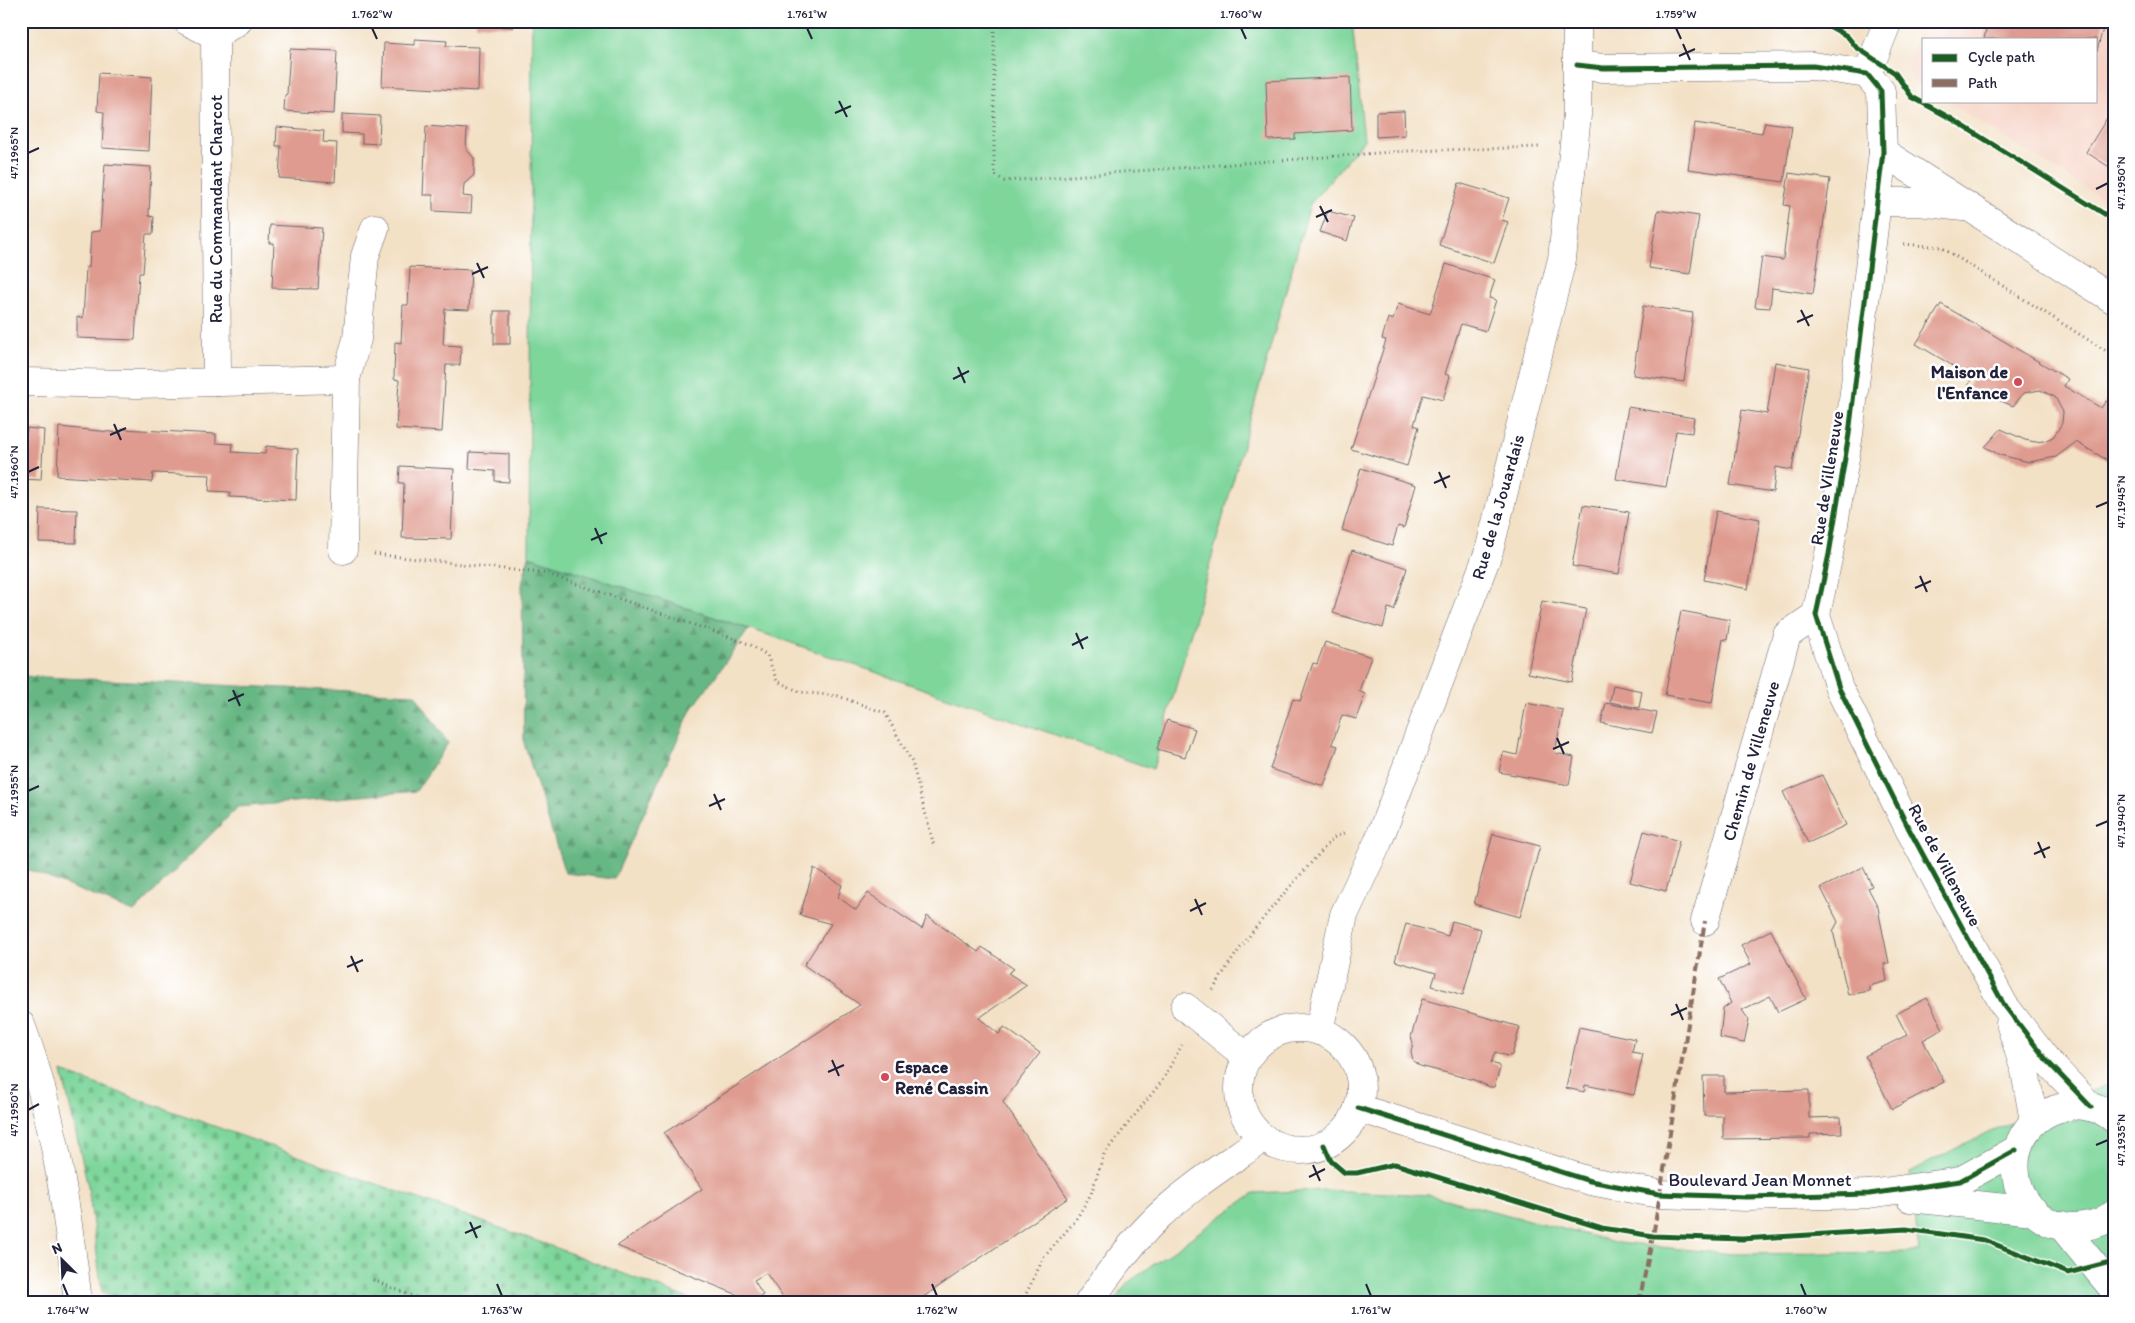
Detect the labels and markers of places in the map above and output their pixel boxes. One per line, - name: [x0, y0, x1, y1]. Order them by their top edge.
- place label: Maison de l'Enfance: [1931, 361, 2008, 404]
- marker: Maison de l'Enfance: [2012, 376, 2024, 388]
- place label: Espace René Cassin: [895, 1056, 989, 1099]
- marker: Espace René Cassin: [879, 1071, 891, 1083]

